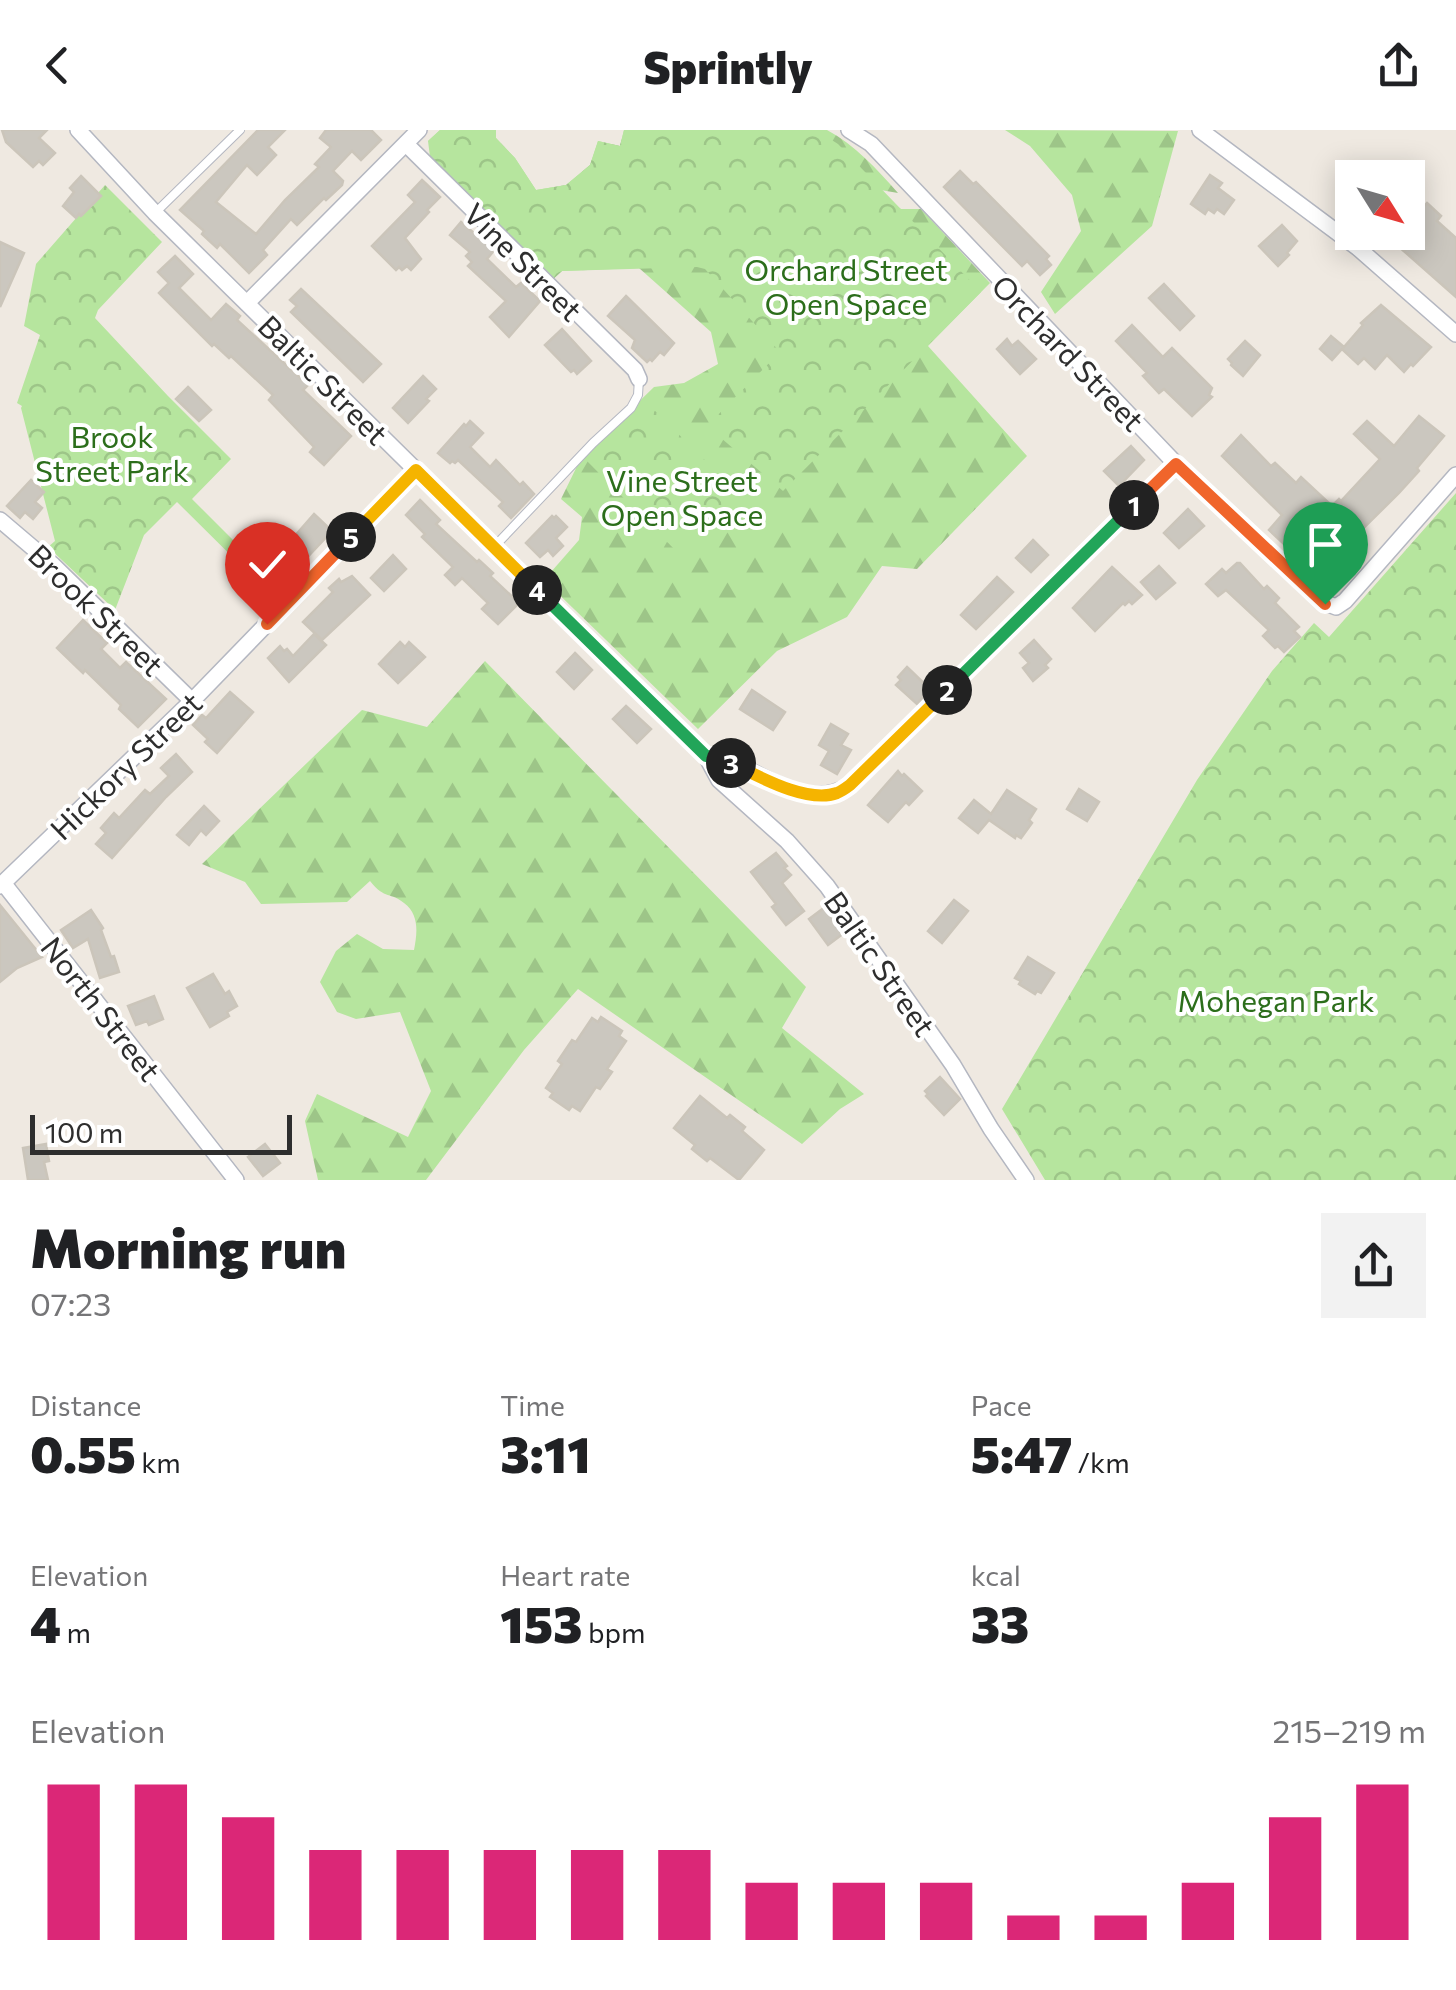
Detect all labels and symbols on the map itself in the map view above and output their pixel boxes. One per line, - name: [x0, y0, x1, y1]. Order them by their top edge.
- north arrow: [1335, 160, 1425, 250]
- street label: Vine Street: [457, 194, 591, 328]
- park label: Orchard Street Open Space: [744, 250, 948, 321]
- street label: Orchard Street: [985, 266, 1153, 438]
- street label: Baltic Street: [251, 306, 397, 452]
- park label: Brook Street Park: [35, 417, 189, 488]
- park label: Vine Street Open Space: [601, 461, 763, 532]
- pin: 1: [1109, 480, 1159, 530]
- pin: [1283, 502, 1368, 605]
- pin: 5: [326, 512, 376, 562]
- pin: [225, 522, 310, 625]
- street label: Brook Street: [22, 535, 172, 683]
- pin: 4: [512, 565, 562, 615]
- pin: 2: [922, 665, 972, 715]
- street label: Hickory Street: [41, 683, 209, 847]
- pin: 3: [706, 738, 756, 788]
- street label: Baltic Street: [818, 884, 944, 1042]
- street label: North Street: [34, 929, 170, 1087]
- park label: Mohegan Park: [1177, 981, 1375, 1018]
- scale bar: [30, 1110, 292, 1154]

